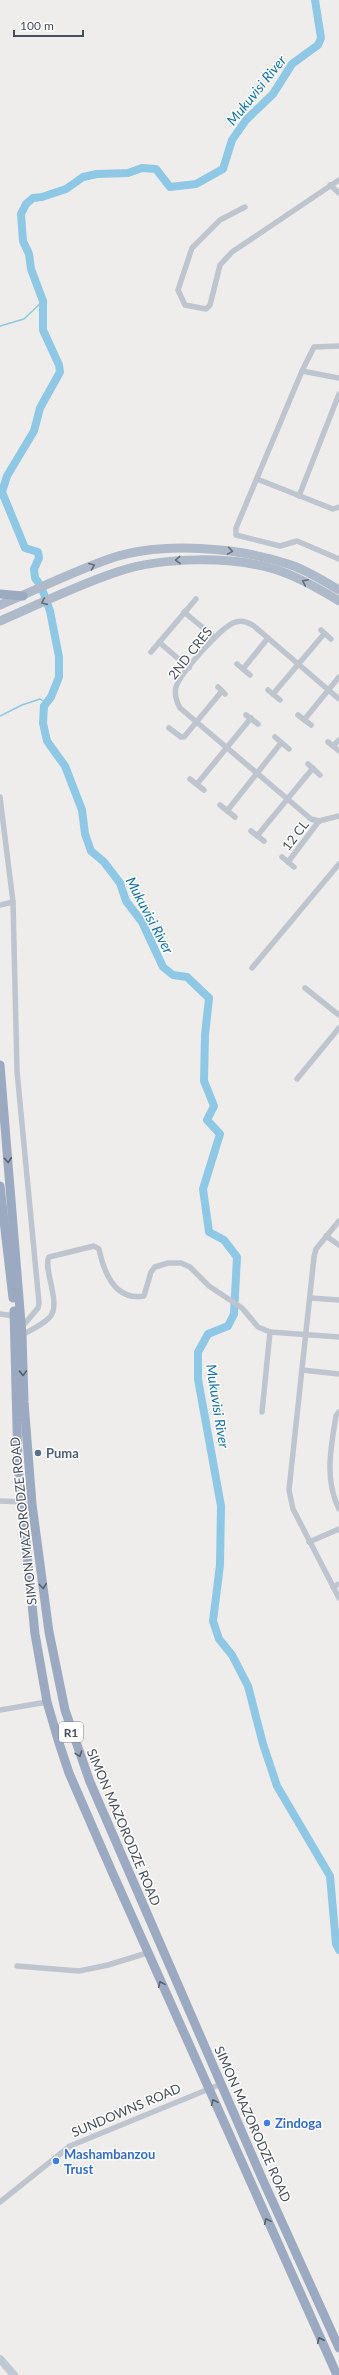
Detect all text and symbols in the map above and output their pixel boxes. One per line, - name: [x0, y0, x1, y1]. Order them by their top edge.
- scale bar: [14, 12, 83, 38]
- text: 100 m: [20, 18, 54, 33]
- water label: Mukuvisi River: [223, 52, 289, 128]
- one-way arrow: [227, 546, 233, 555]
- one-way arrow: [175, 556, 181, 565]
- one-way arrow: [88, 563, 95, 571]
- one-way arrow: [302, 579, 309, 587]
- one-way arrow: [41, 597, 48, 605]
- street label: 2ND CRES: [165, 624, 215, 682]
- street label: 12 CL: [278, 817, 312, 853]
- water label: Mukuvisi River: [123, 874, 178, 957]
- one-way arrow: [3, 1157, 12, 1163]
- water label: Mukuvisi River: [203, 1363, 233, 1449]
- one-way arrow: [19, 1370, 28, 1376]
- street label: SIMON MAZORODZE ROAD: [6, 1436, 40, 1606]
- place label: Puma: [46, 1445, 79, 1461]
- marker: Puma: [33, 1448, 43, 1458]
- one-way arrow: [38, 1583, 47, 1589]
- road number: R1: [59, 1722, 83, 1742]
- street label: SIMON MAZORODZE ROAD: [84, 1746, 164, 1908]
- one-way arrow: [74, 1750, 82, 1757]
- one-way arrow: [158, 1980, 166, 1988]
- street label: SIMON MAZORODZE ROAD: [211, 2044, 295, 2205]
- street label: SUNDOWNS ROAD: [69, 2080, 183, 2140]
- one-way arrow: [211, 2099, 219, 2107]
- place label: Zindoga: [275, 2115, 322, 2131]
- marker: Zindoga: [262, 2118, 272, 2128]
- place label: Mashambanzou Trust: [64, 2146, 155, 2177]
- marker: Mashambanzou Trust: [51, 2156, 61, 2166]
- one-way arrow: [264, 2218, 272, 2225]
- one-way arrow: [317, 2336, 325, 2343]

